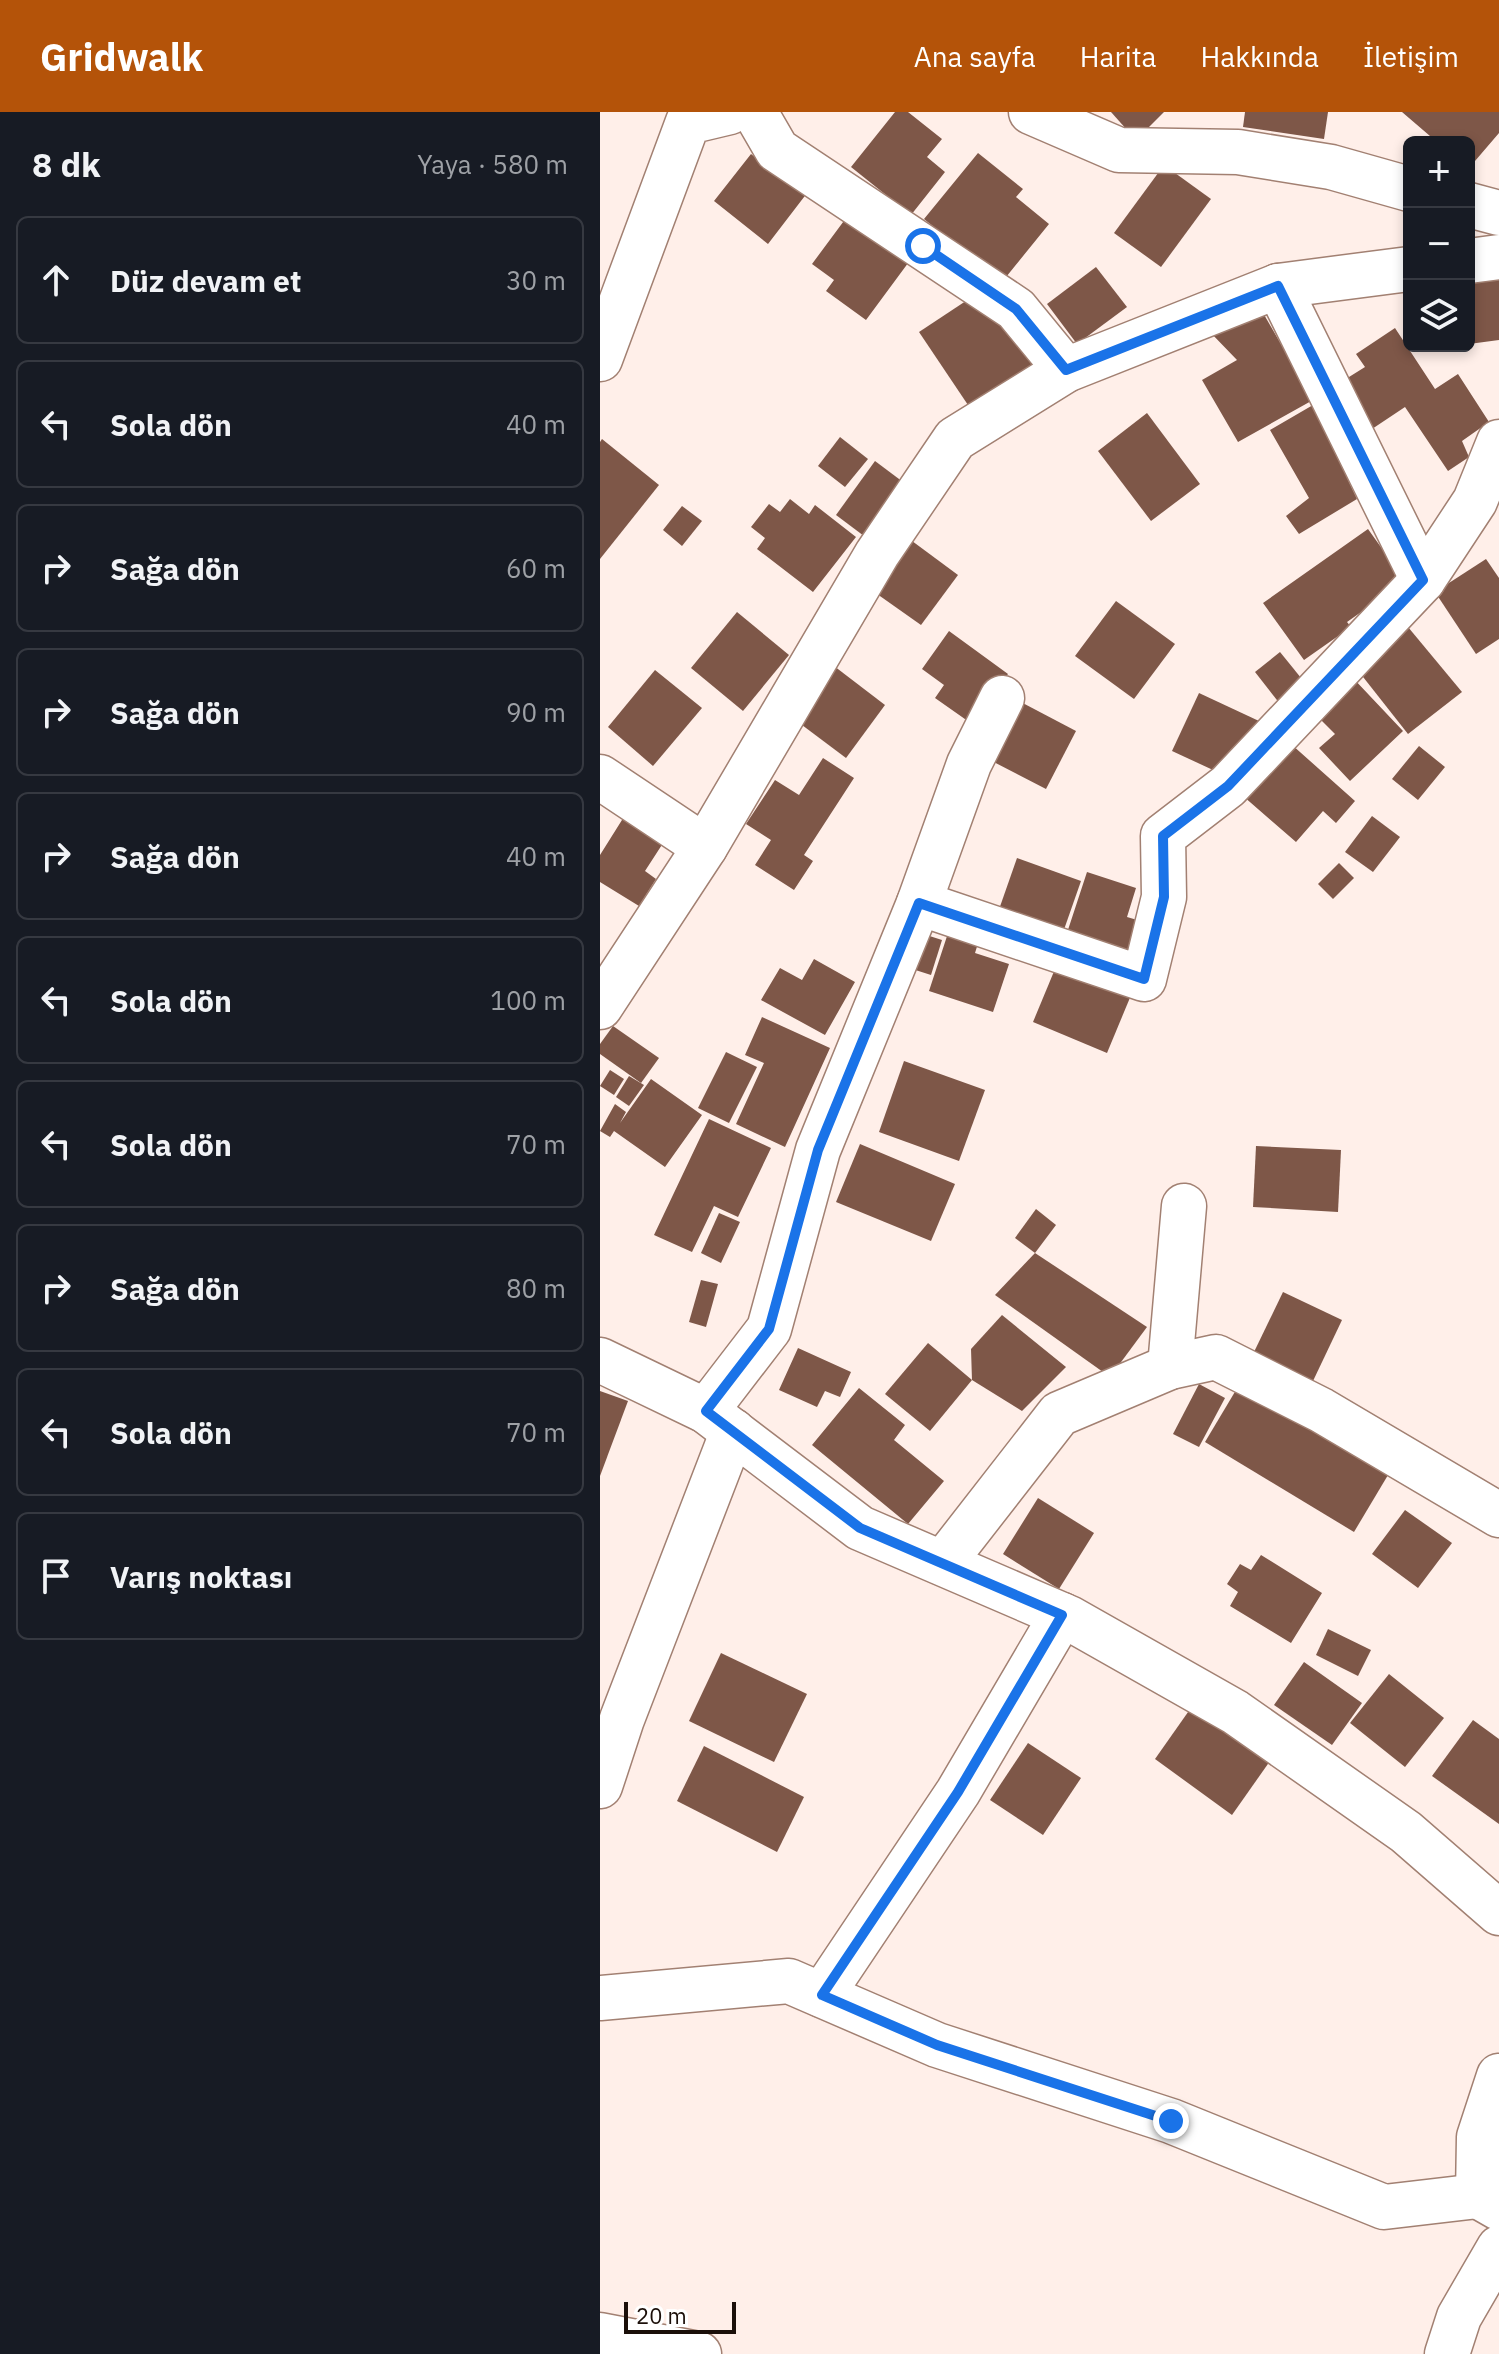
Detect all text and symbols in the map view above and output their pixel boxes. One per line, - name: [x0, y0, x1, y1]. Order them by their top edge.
- text: Gridwalk: [40, 32, 203, 81]
- text: Ana sayfa: [914, 38, 1036, 75]
- text: Harita: [1080, 38, 1157, 75]
- text: Hakkında: [1201, 38, 1319, 75]
- text: İletişim: [1363, 38, 1459, 75]
- map controls: [1403, 136, 1475, 352]
- button: +: [1403, 136, 1475, 208]
- text: 8 dk: [32, 142, 101, 186]
- text: Yaya · 580 m: [417, 147, 568, 181]
- button: −: [1403, 208, 1475, 280]
- route start: [905, 228, 941, 264]
- icon: ahead: [34, 258, 78, 302]
- text: Düz devam et: [110, 261, 301, 300]
- text: 30 m: [506, 263, 566, 297]
- button: layers: [1403, 280, 1475, 352]
- icon: left: [34, 402, 78, 446]
- text: Sola dön: [110, 405, 232, 444]
- text: 40 m: [506, 407, 566, 441]
- icon: right: [34, 546, 78, 590]
- text: Sağa dön: [110, 549, 240, 588]
- text: 60 m: [506, 551, 566, 585]
- icon: right: [34, 690, 78, 734]
- text: Sağa dön: [110, 693, 240, 732]
- text: 90 m: [506, 695, 566, 729]
- icon: right: [34, 834, 78, 878]
- text: Sağa dön: [110, 837, 240, 876]
- text: 40 m: [506, 839, 566, 873]
- icon: left: [34, 978, 78, 1022]
- text: Sola dön: [110, 981, 232, 1020]
- text: 100 m: [490, 983, 566, 1017]
- icon: left: [34, 1122, 78, 1166]
- text: Sola dön: [110, 1125, 232, 1164]
- text: 70 m: [506, 1127, 566, 1161]
- icon: right: [34, 1266, 78, 1310]
- text: Sağa dön: [110, 1269, 240, 1308]
- text: 80 m: [506, 1271, 566, 1305]
- icon: left: [34, 1410, 78, 1454]
- text: Sola dön: [110, 1413, 232, 1452]
- text: 70 m: [506, 1415, 566, 1449]
- icon: arrive: [34, 1554, 78, 1598]
- text: Varış noktası: [110, 1557, 292, 1596]
- route end: [1153, 2103, 1189, 2139]
- scale bar: [624, 2298, 736, 2334]
- text: 20 m: [636, 2301, 687, 2330]

